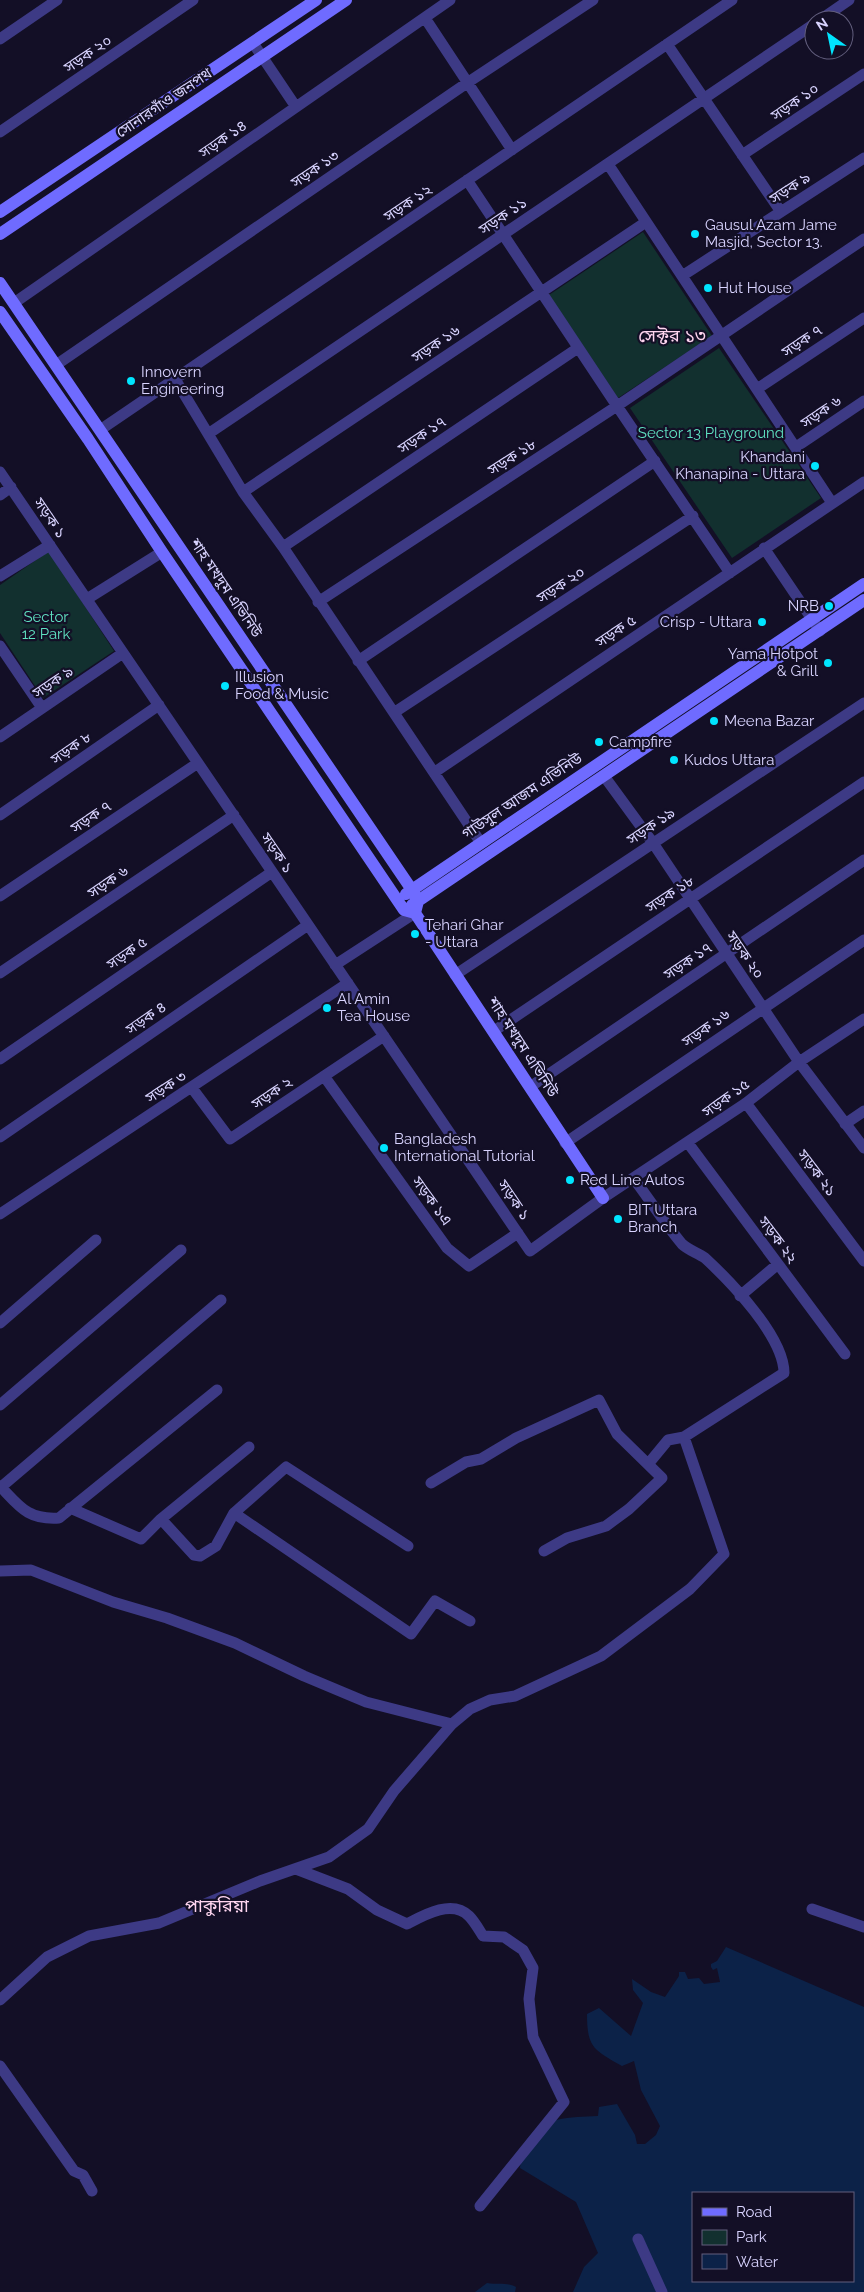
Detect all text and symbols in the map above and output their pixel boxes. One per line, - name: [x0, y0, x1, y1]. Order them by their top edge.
- north arrow: [804, 10, 854, 60]
- text: N: [813, 14, 831, 34]
- street label: সড়ক ২০: [60, 32, 115, 77]
- street label: সোনারগাঁও জনপথ: [113, 64, 216, 142]
- street label: সড়ক ১০: [767, 80, 822, 125]
- street label: সড়ক ১৪: [195, 116, 250, 162]
- street label: সড়ক ১৩: [287, 146, 342, 192]
- street label: সড়ক ৯: [765, 168, 814, 208]
- street label: সড়ক ১২: [380, 180, 435, 226]
- street label: সড়ক ১১: [475, 194, 530, 239]
- place label: Gausul Azam Jame Masjid, Sector 13.: [705, 216, 837, 251]
- marker: Gausul Azam Jame Masjid, Sector 13.: [689, 228, 701, 240]
- place label: Hut House: [718, 279, 792, 297]
- marker: Hut House: [702, 282, 714, 294]
- street label: সড়ক ১৬: [408, 321, 463, 367]
- street label: সড়ক ৭: [778, 321, 826, 362]
- district label: সেক্টর ১৩: [638, 325, 706, 346]
- place label: Innovern Engineering: [141, 363, 224, 398]
- marker: Innovern Engineering: [125, 375, 137, 387]
- street label: সড়ক ৬: [797, 392, 845, 433]
- street label: সড়ক ১৭: [394, 412, 449, 458]
- park label: Sector 13 Playground: [638, 424, 784, 442]
- street label: সড়ক ১৮: [484, 435, 540, 480]
- place label: Khandani Khanapina - Uttara: [675, 448, 805, 483]
- marker: Khandani Khanapina - Uttara: [809, 460, 821, 472]
- street label: সড়ক ১: [29, 494, 70, 542]
- street label: শাহ মখদুম এভিনিউ: [186, 534, 266, 641]
- street label: সড়ক ২০: [533, 563, 588, 608]
- place label: NRB: [788, 597, 819, 615]
- marker: NRB: [823, 600, 835, 612]
- park label: Sector 12 Park: [22, 608, 70, 643]
- street label: সড়ক ৫: [592, 611, 640, 652]
- place label: Crisp - Uttara: [660, 613, 752, 631]
- marker: Crisp - Uttara: [756, 616, 768, 628]
- place label: Yama Hotpot & Grill: [728, 645, 819, 680]
- marker: Yama Hotpot & Grill: [822, 657, 834, 669]
- street label: সড়ক ৯: [29, 662, 77, 703]
- place label: Illusion Food & Music: [235, 668, 329, 703]
- marker: Illusion Food & Music: [219, 680, 231, 692]
- place label: Meena Bazar: [724, 712, 815, 730]
- marker: Meena Bazar: [708, 715, 720, 727]
- street label: সড়ক ৮: [47, 728, 95, 769]
- place label: Campfire: [609, 733, 672, 751]
- marker: Campfire: [593, 736, 605, 748]
- street label: গাউসুল আজম এভিনিউ: [459, 749, 586, 843]
- place label: Kudos Uttara: [684, 751, 775, 769]
- marker: Kudos Uttara: [668, 754, 680, 766]
- street label: সড়ক ৭: [67, 797, 115, 838]
- street label: সড়ক ১৯: [623, 803, 678, 849]
- street label: সড়ক ১: [256, 829, 297, 877]
- street label: সড়ক ৬: [84, 862, 132, 903]
- street label: সড়ক ১৮: [642, 871, 697, 917]
- place label: Tehari Ghar - Uttara: [425, 916, 504, 951]
- street label: সড়ক ২০: [722, 927, 767, 982]
- marker: Tehari Ghar - Uttara: [409, 928, 421, 940]
- street label: সড়ক ৫: [103, 933, 151, 974]
- street label: সড়ক ১৭: [660, 938, 715, 984]
- place label: Al Amin Tea House: [337, 990, 410, 1025]
- street label: শাহ মখদুম এভিনিউ: [483, 993, 562, 1101]
- street label: সড়ক ৪: [122, 998, 170, 1039]
- marker: Al Amin Tea House: [321, 1002, 333, 1014]
- street label: সড়ক ১৬: [678, 1005, 733, 1051]
- street label: সড়ক ৩: [141, 1067, 190, 1107]
- street label: সড়ক ২: [248, 1073, 296, 1114]
- street label: সড়ক ১৫: [698, 1075, 753, 1122]
- place label: Bangladesh International Tutorial: [394, 1130, 536, 1165]
- marker: Bangladesh International Tutorial: [378, 1142, 390, 1154]
- street label: সড়ক ২১: [793, 1145, 840, 1200]
- place label: Red Line Autos: [580, 1171, 684, 1189]
- street label: সড়ক ১এ: [408, 1172, 456, 1229]
- marker: Red Line Autos: [564, 1174, 576, 1186]
- street label: সড়ক ১: [493, 1176, 534, 1224]
- place label: BIT Uttara Branch: [628, 1201, 697, 1236]
- street label: সড়ক ২২: [754, 1212, 801, 1267]
- marker: BIT Uttara Branch: [612, 1213, 624, 1225]
- district label: পাকুরিয়া: [185, 1895, 249, 1917]
- legend: [692, 2192, 854, 2282]
- text: Road: [736, 2203, 772, 2221]
- text: Park: [736, 2228, 767, 2246]
- text: Water: [736, 2253, 779, 2271]

